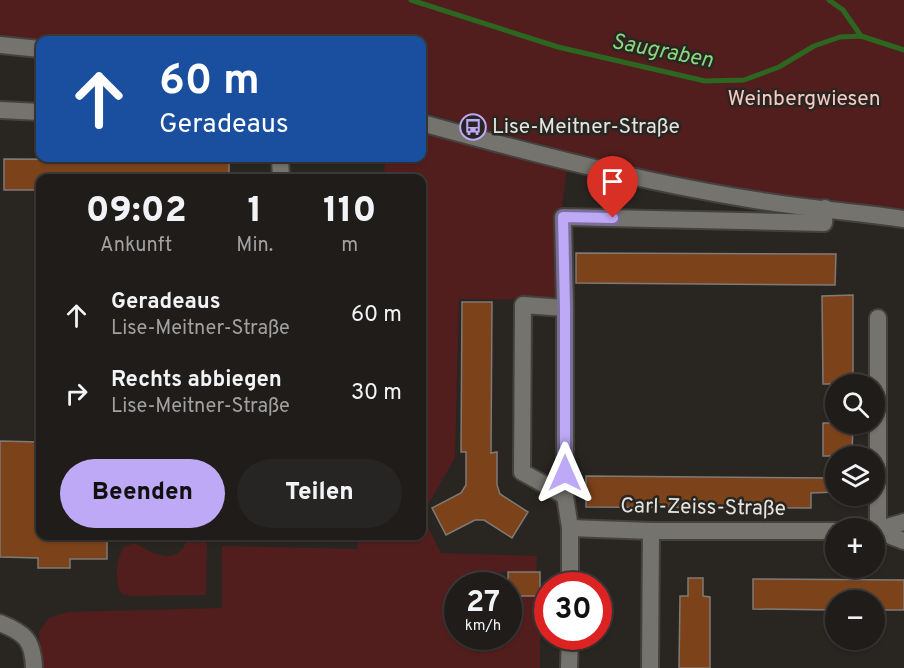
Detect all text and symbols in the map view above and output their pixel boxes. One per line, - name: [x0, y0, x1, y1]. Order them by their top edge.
- water label: Saugraben: [609, 29, 715, 75]
- text: 60 m: [159, 56, 260, 109]
- icon: ahead: [60, 60, 138, 138]
- park label: Weinbergwiesen: [727, 86, 881, 113]
- text: Geradeaus: [159, 108, 289, 142]
- bus stop icon: Lise-Meitner-Straße: [458, 112, 488, 142]
- place label: Lise-Meitner-Straße: [492, 114, 680, 141]
- pin: [587, 156, 638, 218]
- icon: arrive: [596, 165, 629, 198]
- text: 09:02: [86, 189, 187, 235]
- text: 1: [247, 189, 262, 235]
- text: 110: [323, 189, 376, 235]
- text: Ankunft: [100, 233, 172, 259]
- text: Min.: [236, 233, 273, 259]
- text: m: [341, 233, 358, 259]
- text: Geradeaus: [111, 289, 221, 316]
- icon: ahead: [60, 299, 93, 332]
- text: 60 m: [351, 302, 402, 329]
- text: Lise-Meitner-Straße: [111, 316, 290, 342]
- text: Rechts abbiegen: [111, 367, 282, 394]
- map controls: [825, 374, 885, 650]
- button: search: [825, 374, 885, 434]
- icon: right: [60, 377, 93, 410]
- text: 30 m: [351, 380, 402, 407]
- text: Lise-Meitner-Straße: [111, 394, 290, 420]
- position arrow: [533, 441, 597, 505]
- button: layers: [825, 446, 885, 506]
- button: Beenden: [60, 459, 225, 528]
- button: Teilen: [237, 459, 402, 528]
- street label: Carl-Zeiss-Straße: [620, 493, 786, 523]
- button: +: [825, 518, 885, 578]
- speed limit sign: 30: [534, 572, 612, 650]
- text: 27: [466, 585, 500, 622]
- button: −: [825, 590, 885, 650]
- text: km/h: [465, 617, 501, 636]

